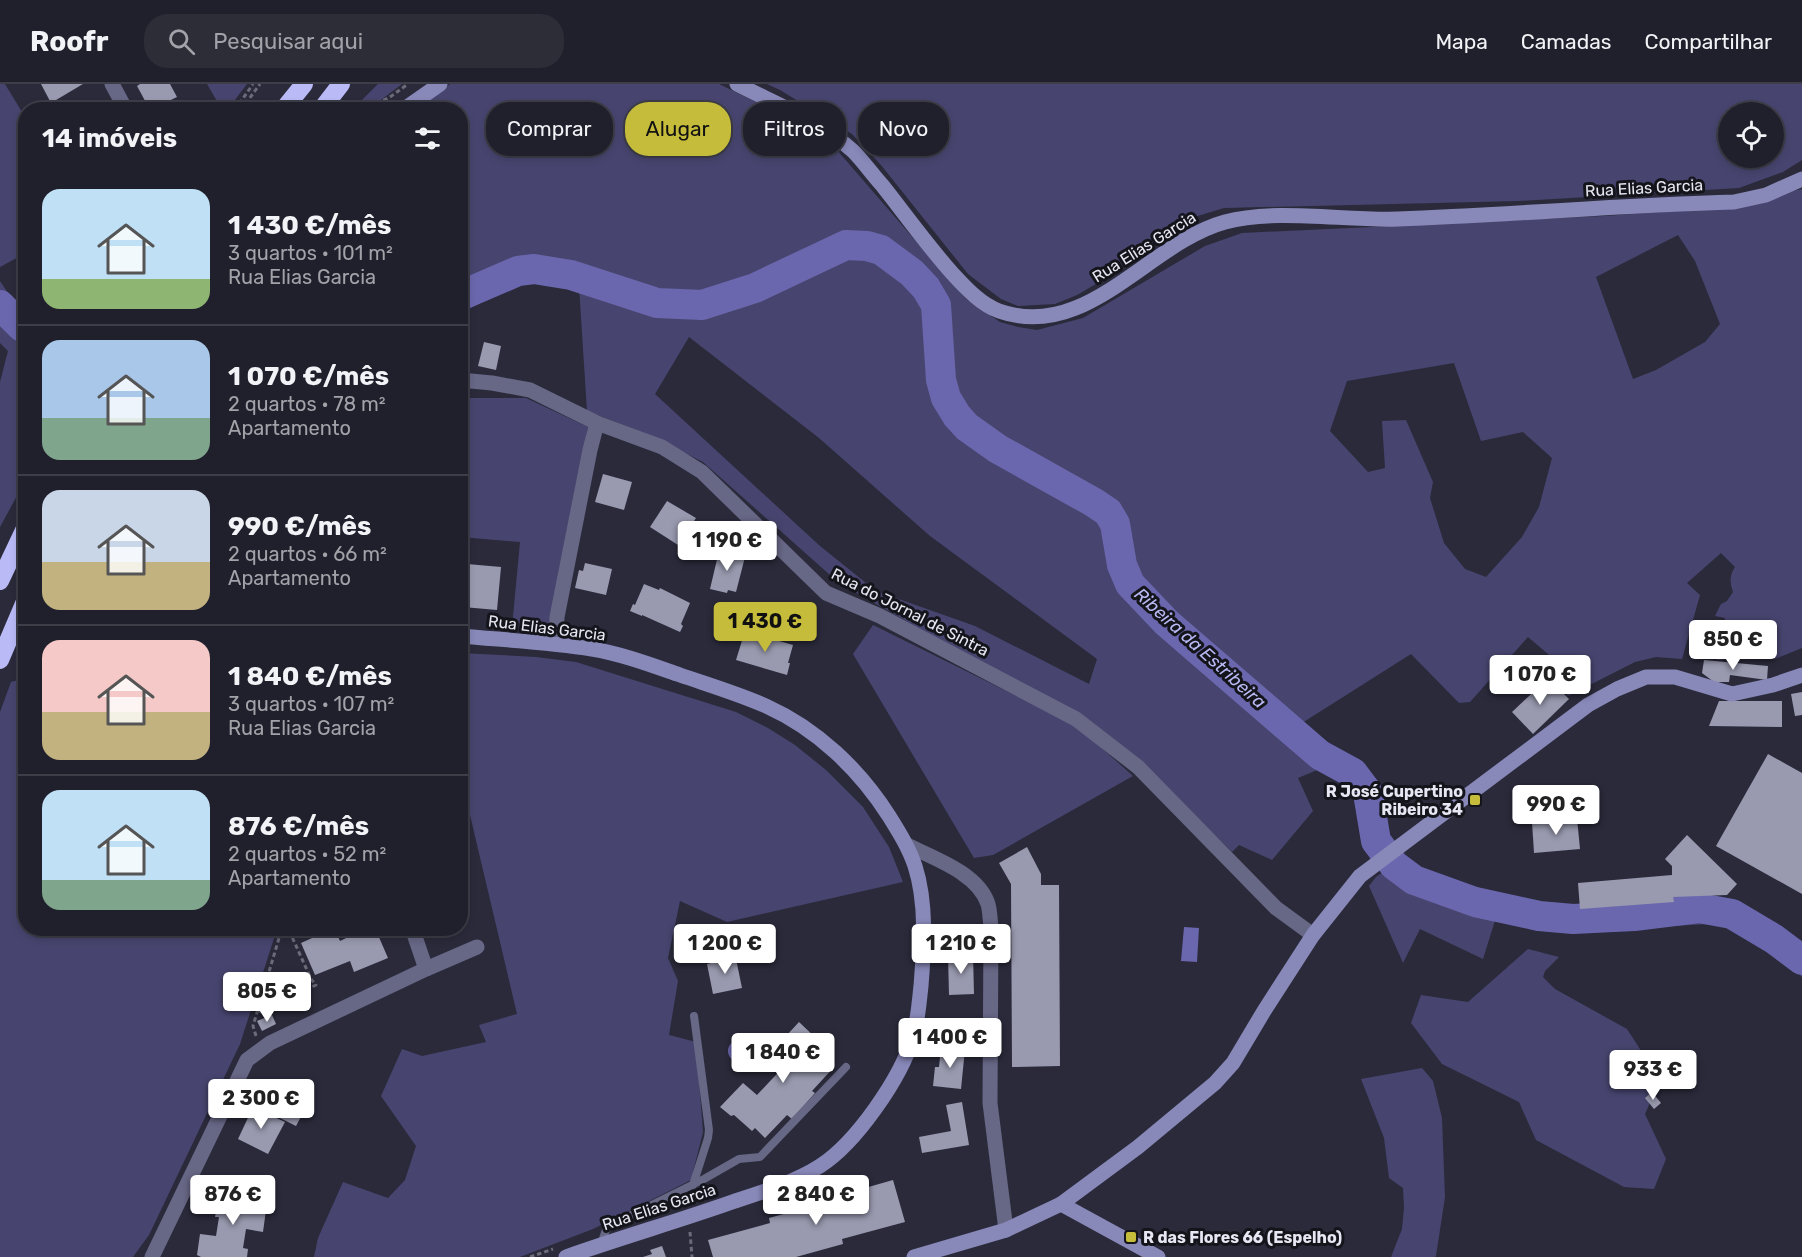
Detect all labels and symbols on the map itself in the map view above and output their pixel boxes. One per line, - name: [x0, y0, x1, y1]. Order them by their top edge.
- street label: Rua Elias Garcia: [1584, 175, 1704, 201]
- street label: Rua Elias Garcia: [1089, 208, 1199, 286]
- pin: 1 190 €: [672, 521, 782, 572]
- street label: Rua do Jornal de Sintra: [828, 564, 992, 660]
- water label: Ribeira da Estribeira: [1130, 583, 1271, 713]
- pin: 1 430 €: [710, 602, 820, 653]
- street label: Rua Elias Garcia: [487, 611, 607, 645]
- pin: 850 €: [1691, 620, 1775, 671]
- pin: 1 070 €: [1485, 655, 1595, 706]
- place label: R José Cupertino Ribeiro 34: [1326, 782, 1463, 819]
- pin: 990 €: [1514, 785, 1598, 836]
- marker: R José Cupertino Ribeiro 34: [1468, 793, 1482, 807]
- pin: 1 200 €: [670, 924, 780, 975]
- pin: 1 210 €: [906, 924, 1016, 975]
- pin: 805 €: [225, 972, 309, 1023]
- pin: 1 400 €: [895, 1018, 1005, 1069]
- pin: 1 840 €: [728, 1033, 838, 1084]
- pin: 933 €: [1611, 1050, 1695, 1101]
- pin: 2 300 €: [206, 1079, 316, 1130]
- pin: 876 €: [191, 1175, 275, 1226]
- pin: 2 840 €: [761, 1175, 871, 1226]
- street label: Rua Elias Garcia: [600, 1180, 718, 1234]
- place label: R das Flores 66 (Espelho): [1143, 1228, 1342, 1247]
- marker: R das Flores 66 (Espelho): [1124, 1230, 1138, 1244]

